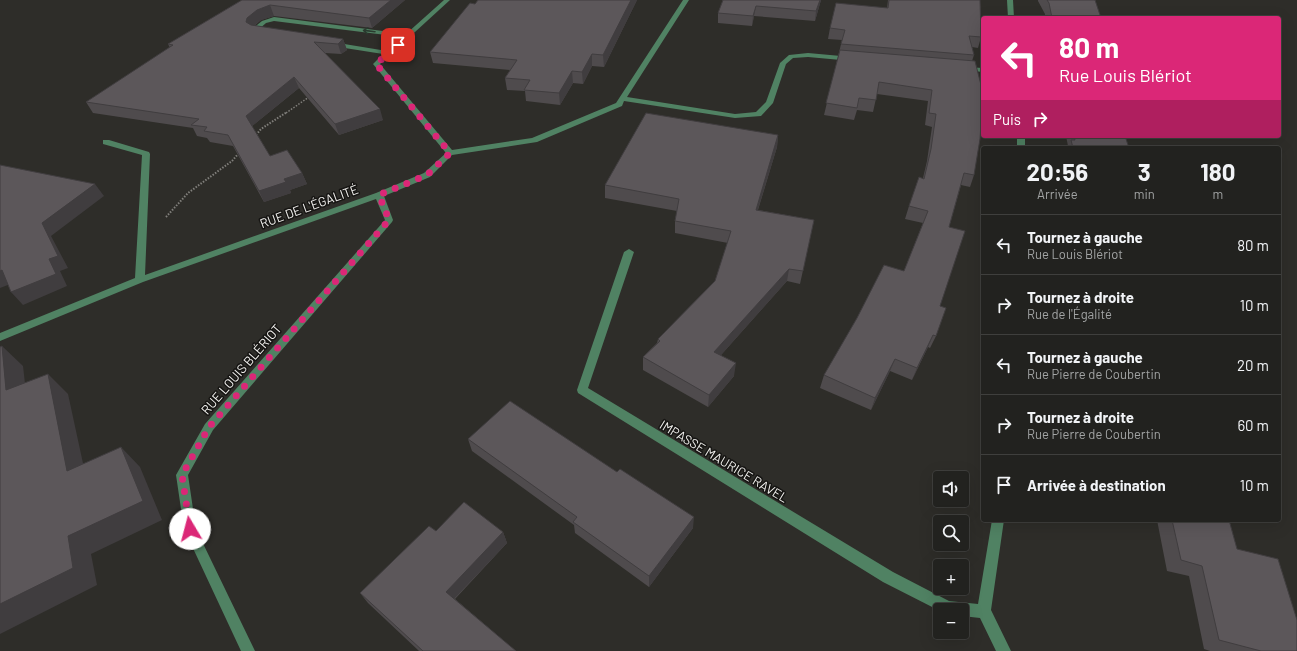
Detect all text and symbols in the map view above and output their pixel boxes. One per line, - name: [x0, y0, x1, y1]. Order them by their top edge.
- one-way arrow: [363, 27, 376, 35]
- pin: [381, 28, 415, 62]
- text: 80 m: [1059, 30, 1119, 64]
- icon: left: [993, 32, 1045, 84]
- icon: arrive: [387, 34, 409, 56]
- text: Rue Louis Blériot: [1059, 64, 1192, 86]
- icon: right: [1029, 108, 1051, 130]
- text: Puis: [993, 110, 1021, 128]
- text: 20:56: [1027, 157, 1088, 186]
- text: 3: [1138, 157, 1151, 186]
- text: 180: [1200, 157, 1235, 186]
- street label: RUE DE L'ÉGALITÉ: [258, 181, 361, 231]
- text: Arrivée: [1037, 186, 1078, 202]
- text: min: [1134, 186, 1155, 202]
- text: m: [1213, 186, 1223, 202]
- text: Tournez à gauche: [1027, 228, 1143, 246]
- icon: left: [993, 234, 1015, 256]
- text: 80 m: [1237, 236, 1269, 254]
- text: Rue Louis Blériot: [1027, 246, 1123, 262]
- text: Tournez à droite: [1027, 288, 1134, 306]
- icon: right: [993, 294, 1015, 316]
- text: 10 m: [1240, 296, 1269, 314]
- text: Rue de l'Égalité: [1027, 306, 1112, 322]
- street label: RUE LOUIS BLÉRIOT: [197, 321, 285, 417]
- text: Tournez à gauche: [1027, 348, 1143, 366]
- icon: left: [993, 354, 1015, 376]
- text: 20 m: [1237, 356, 1269, 374]
- text: Rue Pierre de Coubertin: [1027, 366, 1161, 382]
- text: Tournez à droite: [1027, 408, 1134, 426]
- icon: right: [993, 414, 1015, 436]
- street label: IMPASSE MAURICE RAVEL: [657, 416, 791, 506]
- text: 60 m: [1237, 416, 1269, 434]
- text: Rue Pierre de Coubertin: [1027, 426, 1161, 442]
- map controls: [933, 471, 969, 639]
- button: sound: [933, 471, 969, 507]
- icon: arrive: [993, 474, 1015, 496]
- text: Arrivée à destination: [1027, 476, 1166, 494]
- text: 10 m: [1240, 476, 1269, 494]
- position arrow: [169, 508, 211, 550]
- button: search: [933, 515, 969, 551]
- button: +: [933, 559, 969, 595]
- button: −: [933, 603, 969, 639]

